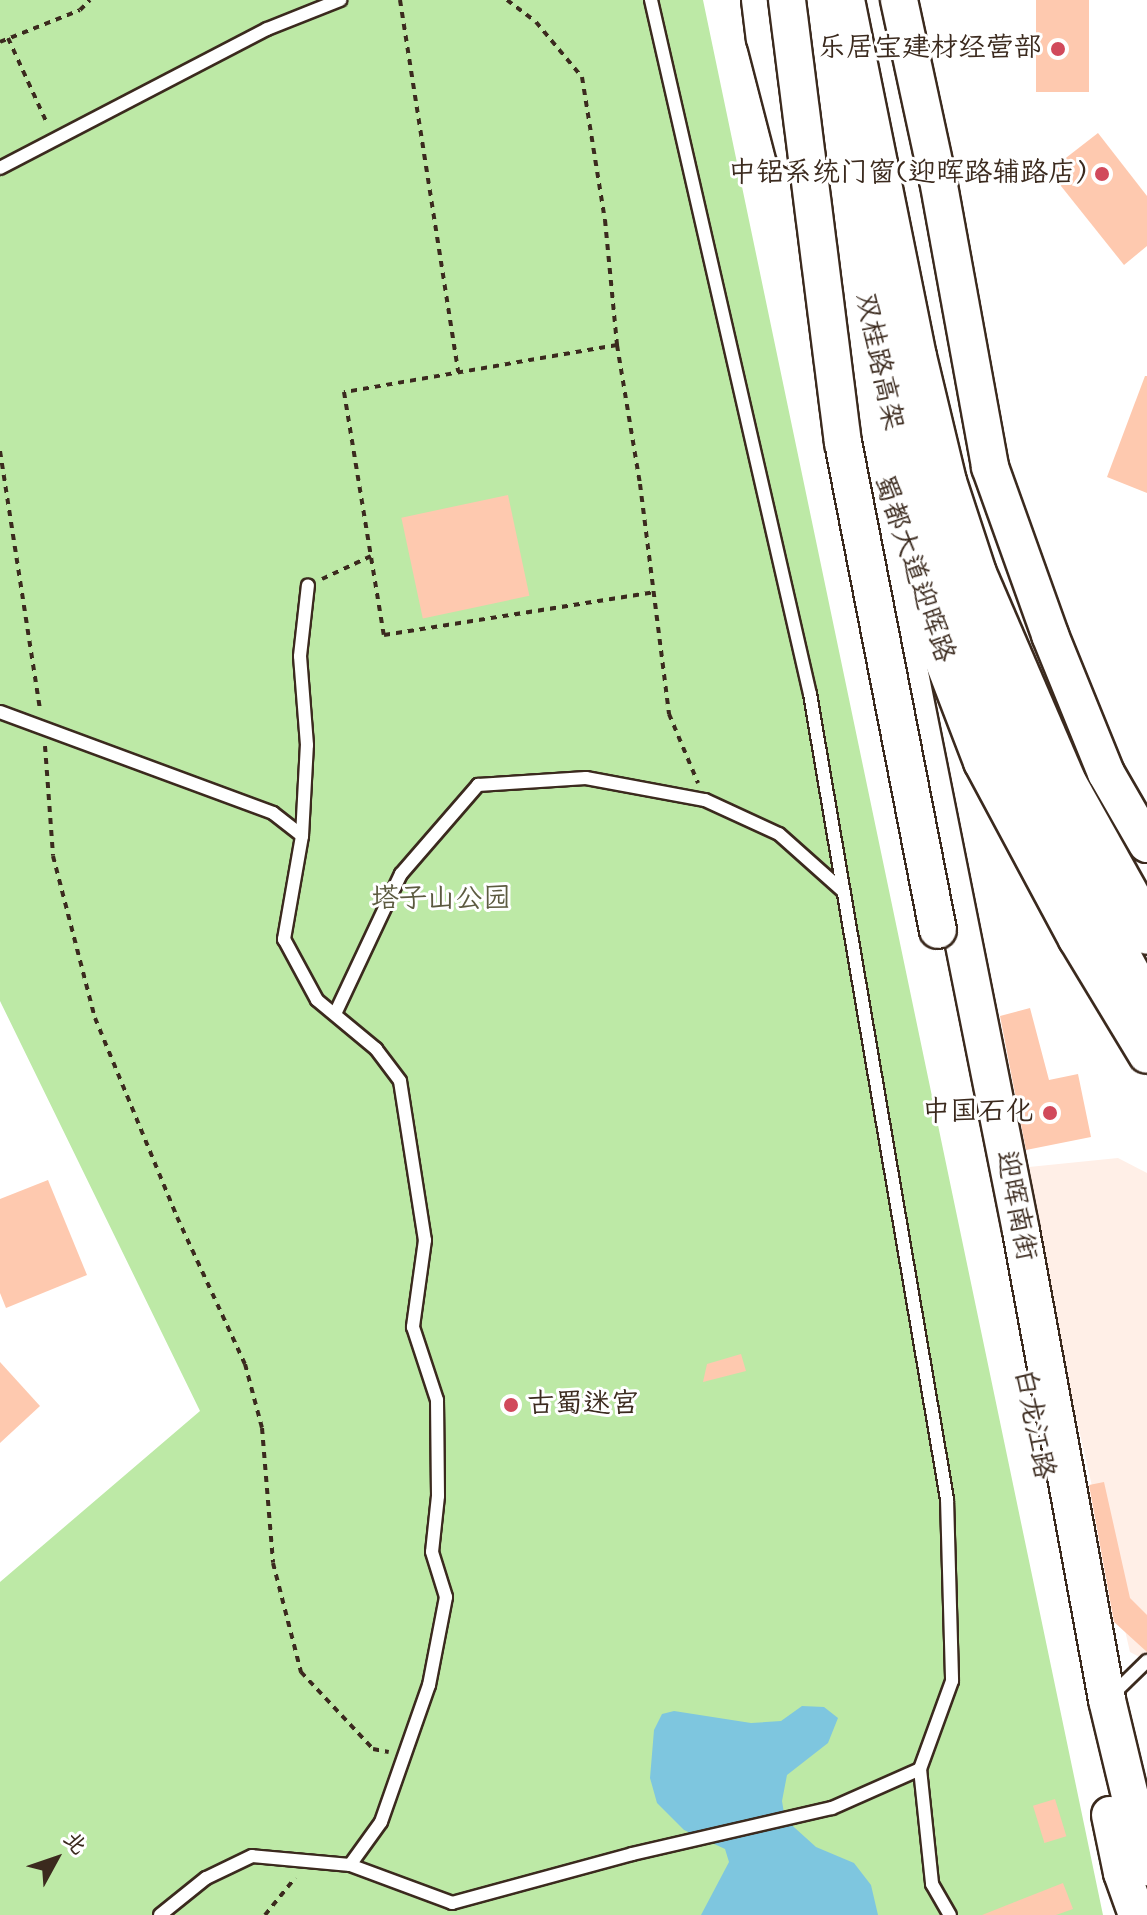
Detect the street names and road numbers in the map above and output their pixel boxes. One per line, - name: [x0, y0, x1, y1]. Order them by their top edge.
- street label: 双桂路高架: [847, 290, 909, 434]
- street label: 蜀都大道迎晖路: [865, 471, 961, 667]
- street label: 迎晖南街: [988, 1148, 1042, 1264]
- street label: 白龙江路: [1006, 1366, 1060, 1482]

